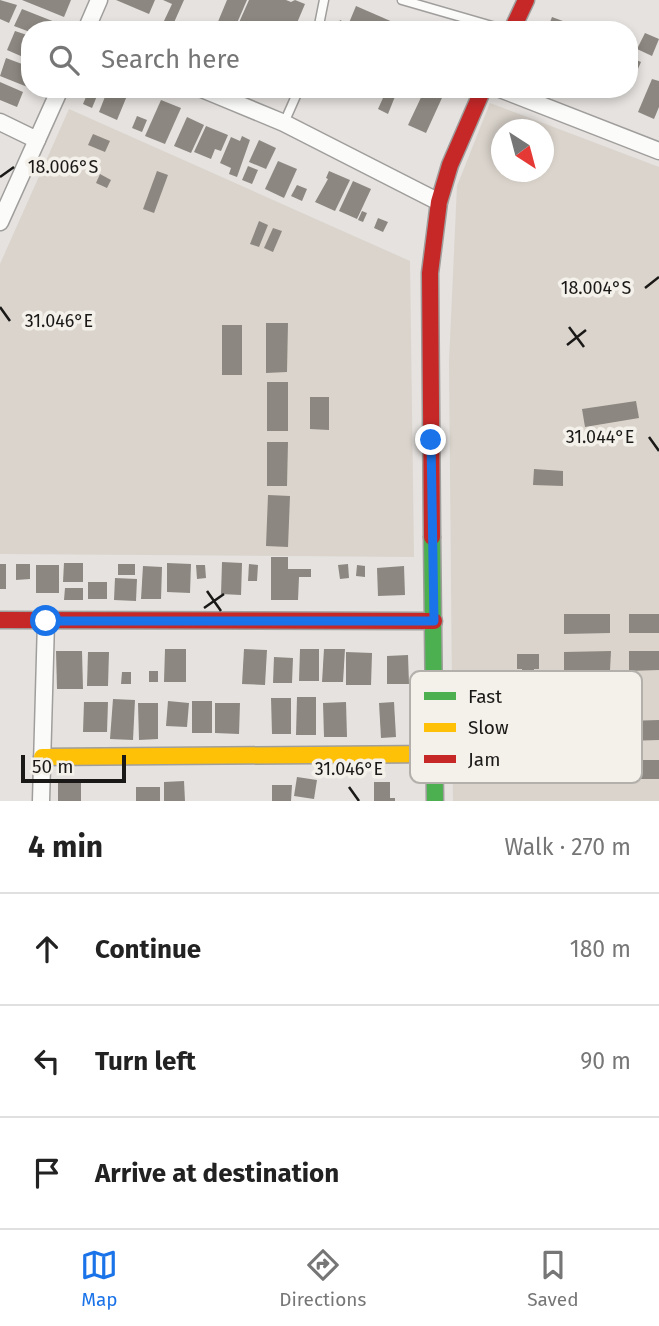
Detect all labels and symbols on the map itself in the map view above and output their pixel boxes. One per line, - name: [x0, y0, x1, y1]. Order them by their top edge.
- north arrow: [491, 119, 554, 182]
- text: 18.006°S: [28, 156, 98, 178]
- text: 18.004°S: [561, 277, 632, 299]
- text: 31.046°E: [25, 310, 93, 332]
- route end: [415, 424, 446, 455]
- text: 31.044°E: [566, 426, 634, 448]
- route start: [30, 605, 61, 636]
- legend: [410, 671, 642, 783]
- text: Fast: [468, 685, 502, 708]
- text: Slow: [468, 716, 509, 739]
- text: Jam: [468, 748, 500, 771]
- scale bar: [21, 752, 126, 784]
- text: 31.046°E: [315, 758, 383, 780]

